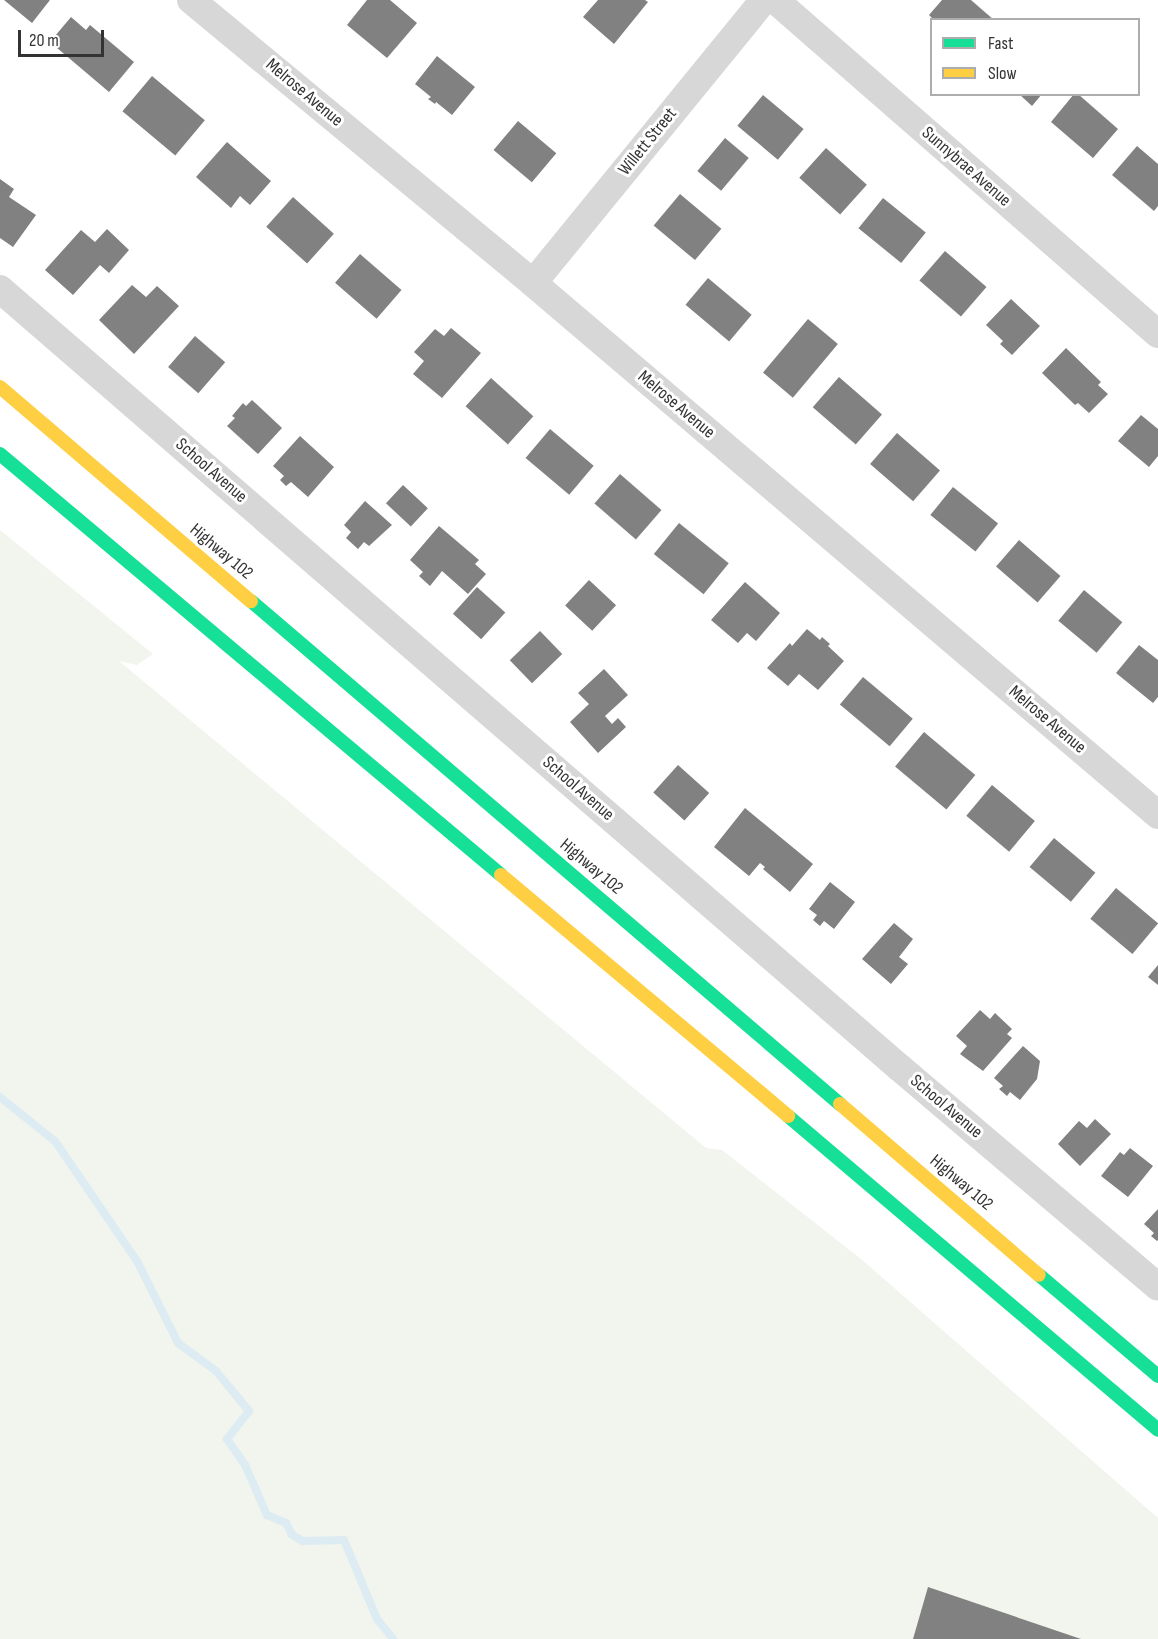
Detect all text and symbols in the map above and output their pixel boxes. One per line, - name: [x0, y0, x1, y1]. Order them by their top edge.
- scale bar: [21, 18, 106, 56]
- legend: [930, 18, 1140, 96]
- text: 20 m: [29, 30, 59, 51]
- text: Fast: [988, 33, 1013, 54]
- street label: Melrose Avenue: [261, 54, 347, 132]
- text: Slow: [988, 63, 1017, 84]
- street label: Willett Street: [614, 104, 682, 180]
- street label: Sunnybrae Avenue: [917, 122, 1015, 212]
- street label: Melrose Avenue: [633, 366, 719, 444]
- street label: School Avenue: [171, 434, 251, 508]
- street label: Highway 102: [185, 519, 257, 585]
- street label: Melrose Avenue: [1004, 681, 1090, 759]
- street label: School Avenue: [538, 752, 618, 826]
- street label: Highway 102: [555, 834, 627, 900]
- street label: School Avenue: [905, 1071, 987, 1143]
- street label: Highway 102: [925, 1150, 997, 1216]

